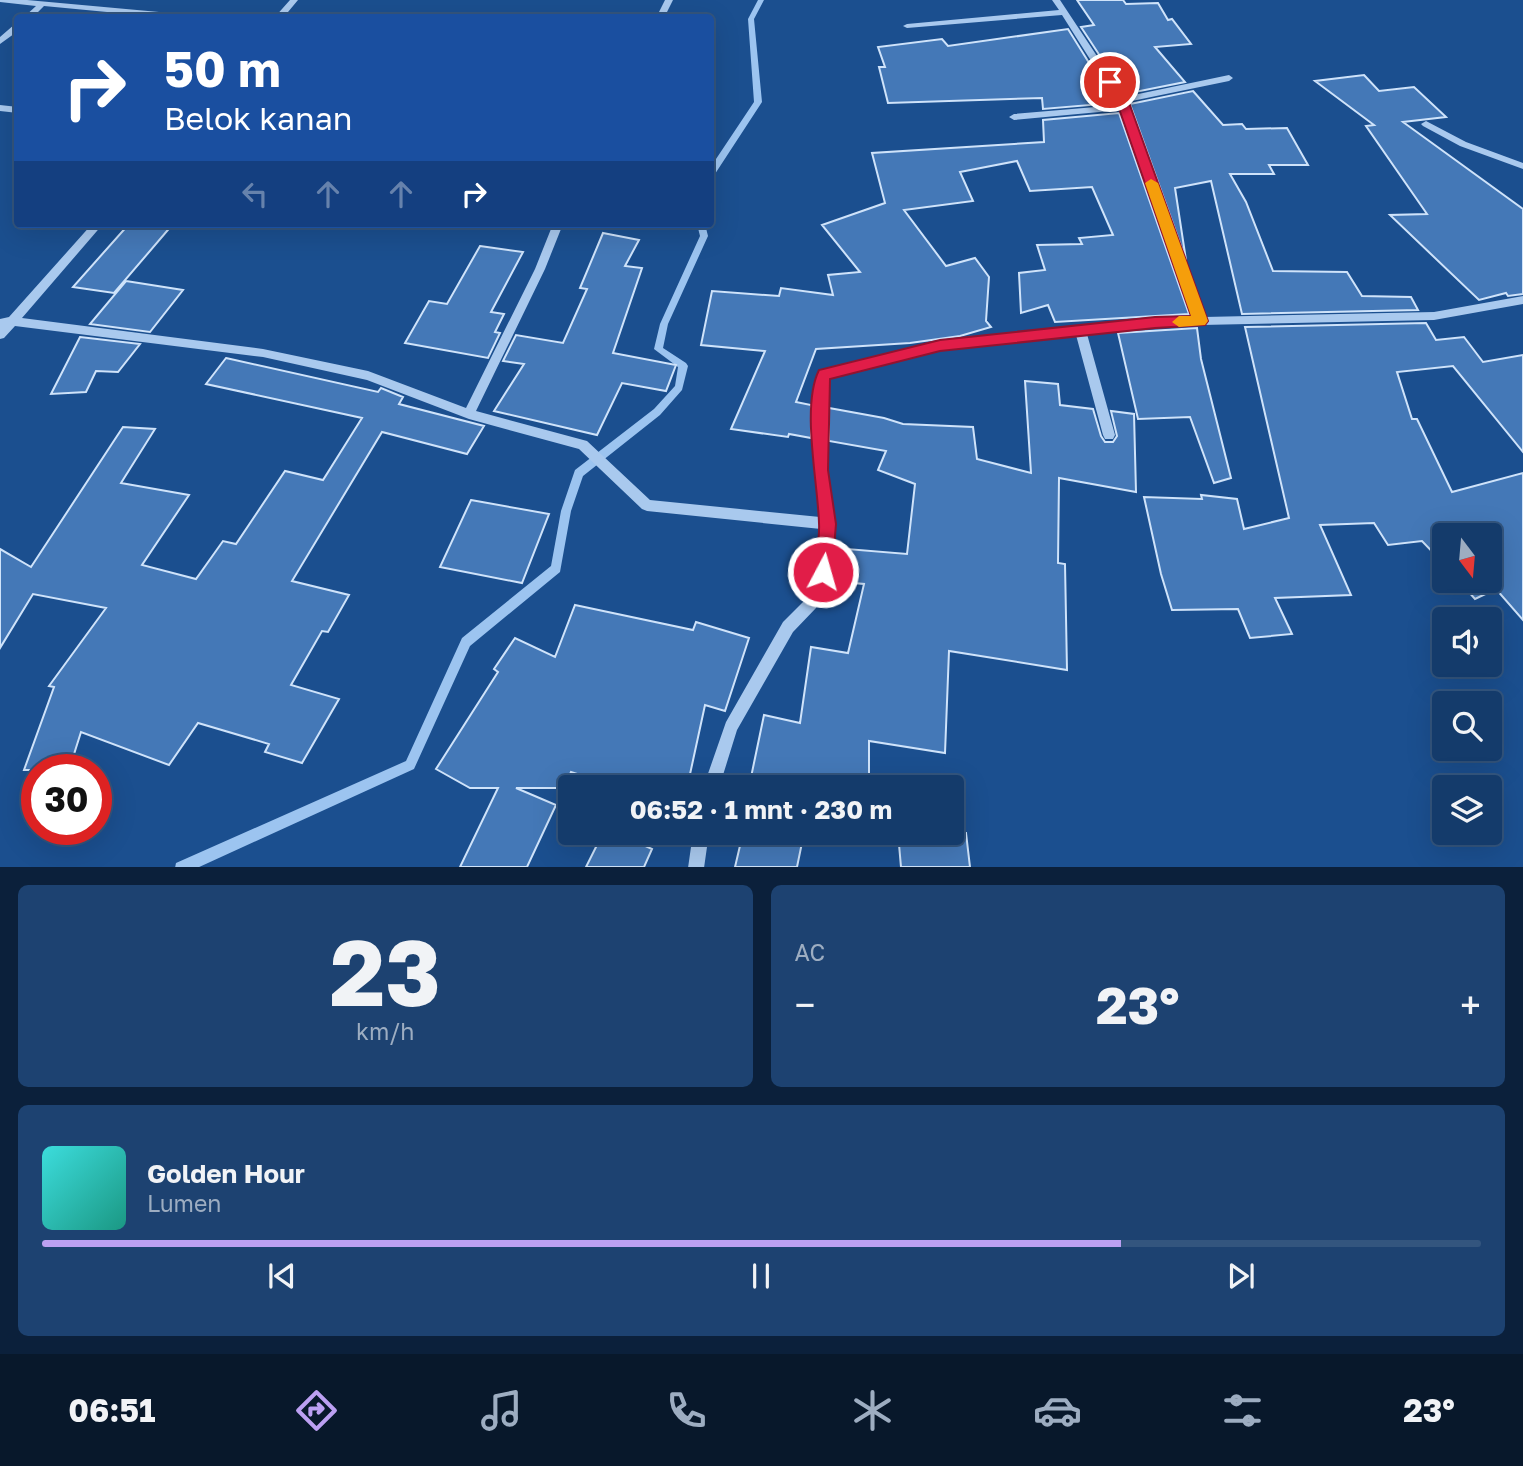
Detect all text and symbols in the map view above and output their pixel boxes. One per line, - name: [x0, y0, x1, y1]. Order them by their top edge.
- text: 50 m: [164, 39, 281, 98]
- icon: right: [49, 42, 140, 133]
- pin: [1080, 52, 1140, 112]
- icon: arrive: [1091, 63, 1129, 101]
- text: Belok kanan: [164, 99, 352, 137]
- icon: left: [236, 175, 274, 213]
- icon: ahead: [309, 175, 347, 213]
- icon: ahead: [382, 175, 420, 213]
- icon: right: [455, 175, 493, 213]
- north arrow: [1432, 523, 1502, 593]
- map controls: [1432, 523, 1502, 845]
- position arrow: [786, 535, 860, 609]
- button: sound: [1432, 607, 1502, 677]
- button: search: [1432, 691, 1502, 761]
- speed limit sign: 30: [21, 754, 112, 845]
- button: layers: [1432, 775, 1502, 845]
- text: 06:52 · 1 mnt · 230 m: [630, 794, 892, 825]
- text: 23: [330, 917, 441, 1026]
- text: AC: [795, 938, 825, 966]
- text: 23°: [1096, 973, 1180, 1035]
- text: −: [795, 982, 815, 1027]
- text: +: [1460, 982, 1481, 1027]
- text: km/h: [356, 1017, 415, 1045]
- text: Golden Hour: [147, 1158, 305, 1189]
- text: Lumen: [147, 1189, 221, 1217]
- icon: previous: [263, 1257, 301, 1295]
- icon: pause: [742, 1257, 780, 1295]
- icon: next: [1222, 1257, 1260, 1295]
- icon: directions: [292, 1386, 341, 1435]
- icon: music: [477, 1386, 526, 1435]
- icon: phone: [662, 1386, 711, 1435]
- icon: climate: [848, 1386, 897, 1435]
- icon: car: [1033, 1386, 1082, 1435]
- icon: filters: [1218, 1386, 1267, 1435]
- text: 06:51: [68, 1391, 156, 1429]
- text: 23°: [1403, 1391, 1455, 1429]

